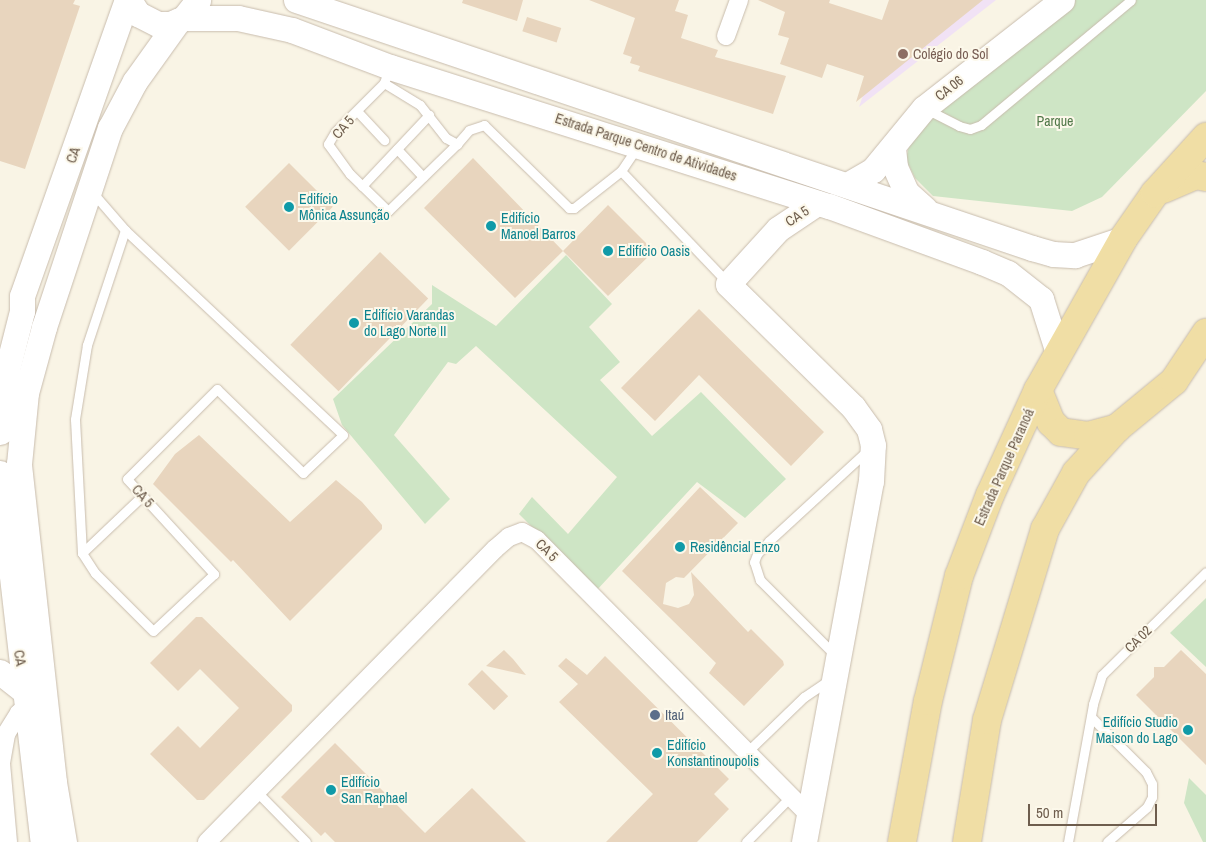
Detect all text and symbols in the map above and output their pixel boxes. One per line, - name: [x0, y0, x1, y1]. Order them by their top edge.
- place label: Colégio do Sol: [913, 46, 988, 62]
- marker: Colégio do Sol: [897, 48, 909, 60]
- street label: CA 06: [931, 72, 967, 104]
- street label: Estrada Parque Centro de Atividades: [553, 110, 739, 184]
- street label: CA 5: [328, 112, 358, 142]
- park label: Parque: [1036, 113, 1074, 129]
- street label: CA: [62, 145, 84, 165]
- place label: Edifício Mônica Assunção: [299, 191, 390, 223]
- marker: Edifício Mônica Assunção: [283, 201, 295, 213]
- street label: CA 5: [782, 202, 812, 230]
- place label: Edifício Manoel Barros: [501, 210, 576, 242]
- marker: Edifício Manoel Barros: [485, 220, 497, 232]
- place label: Edifício Oasis: [618, 243, 690, 259]
- marker: Edifício Oasis: [602, 245, 614, 257]
- place label: Edifício Varandas do Lago Norte II: [364, 307, 454, 340]
- marker: Edifício Varandas do Lago Norte II: [348, 317, 360, 329]
- street label: Estrada Parque Paranoá: [971, 406, 1037, 528]
- street label: CA 5: [128, 481, 158, 511]
- street label: CA 5: [532, 535, 562, 565]
- place label: Residêncial Enzo: [690, 539, 780, 555]
- marker: Residêncial Enzo: [674, 541, 686, 553]
- street label: CA 02: [1121, 622, 1155, 656]
- street label: CA: [10, 649, 30, 667]
- place label: Itaú: [665, 707, 684, 723]
- marker: Itaú: [649, 709, 661, 721]
- place label: Edifício Studio Maison do Lago: [1096, 714, 1178, 746]
- marker: Edifício Studio Maison do Lago: [1182, 724, 1194, 736]
- place label: Edifício Konstantinoupolis: [667, 737, 759, 770]
- marker: Edifício Konstantinoupolis: [651, 747, 663, 759]
- place label: Edifício San Raphael: [341, 774, 407, 806]
- marker: Edifício San Raphael: [325, 784, 337, 796]
- scale bar: [1031, 794, 1160, 826]
- text: 50 m: [1036, 802, 1063, 823]

